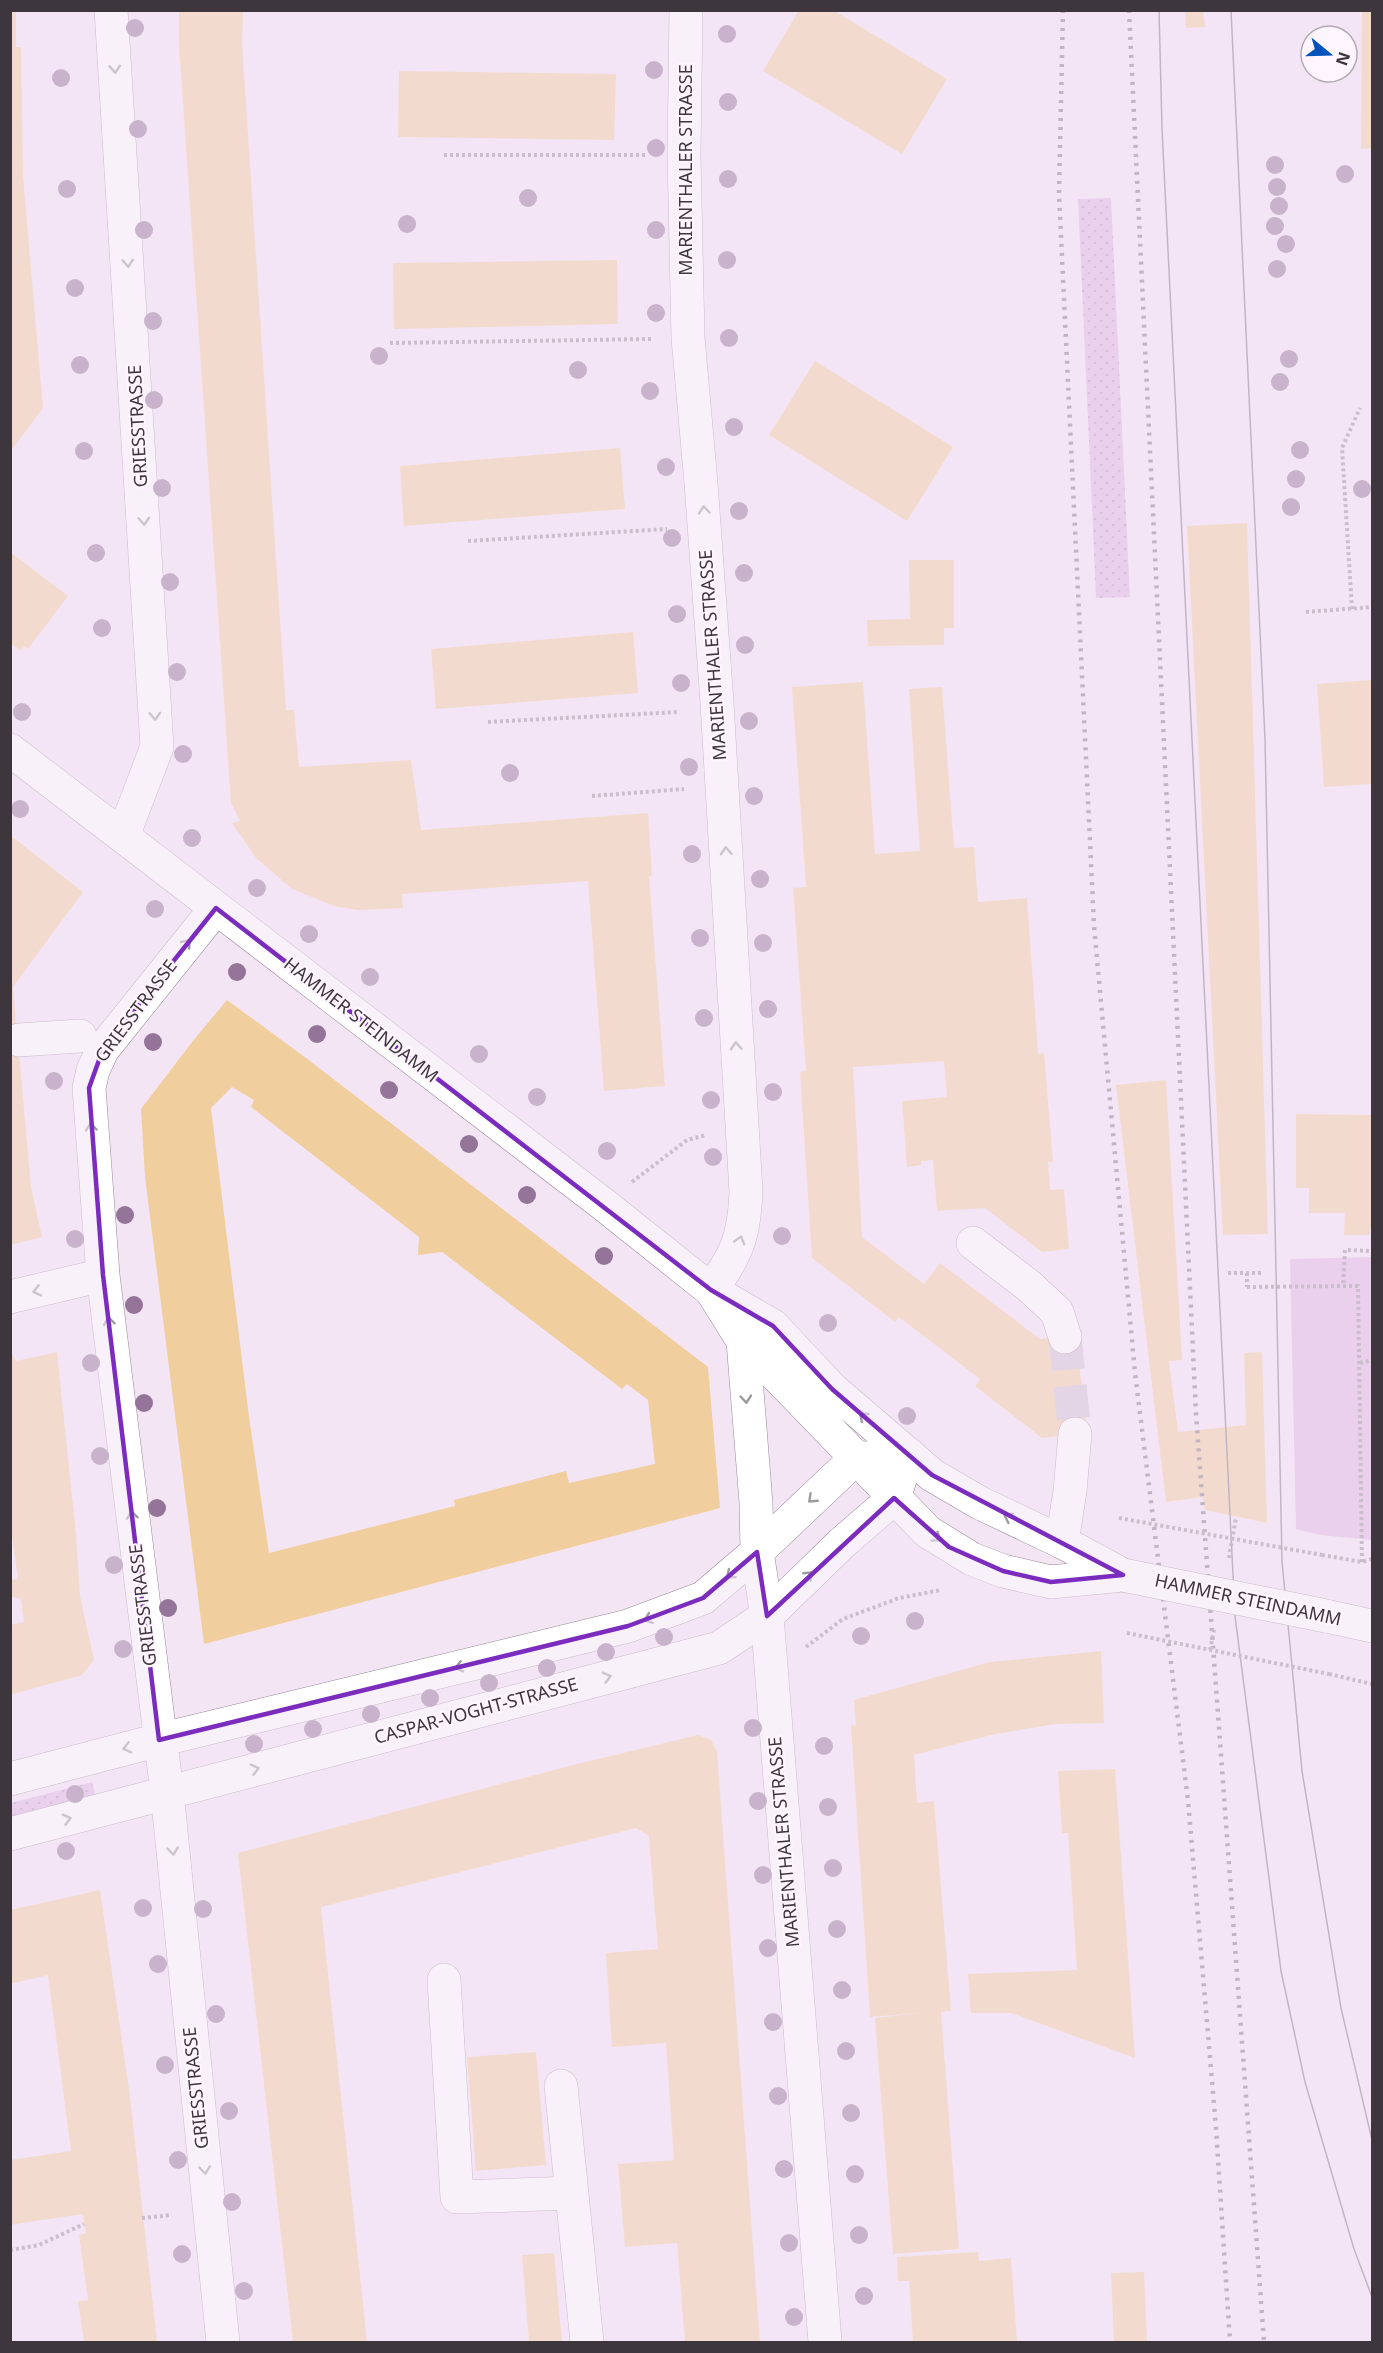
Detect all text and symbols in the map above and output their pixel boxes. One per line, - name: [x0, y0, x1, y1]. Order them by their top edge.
- north arrow: [1299, 24, 1359, 84]
- text: N: [1331, 49, 1356, 69]
- one-way arrow: [108, 64, 121, 73]
- street label: MARIENTHALER STRASSE: [673, 64, 697, 276]
- one-way arrow: [122, 259, 135, 268]
- street label: GRIESSTRASSE: [122, 364, 152, 488]
- one-way arrow: [697, 505, 710, 514]
- one-way arrow: [137, 516, 150, 525]
- street label: MARIENTHALER STRASSE: [693, 549, 731, 761]
- one-way arrow: [149, 711, 162, 720]
- one-way arrow: [719, 847, 732, 856]
- one-way arrow: [180, 939, 191, 950]
- street label: HAMMER STEINDAMM: [279, 951, 444, 1087]
- street label: GRIESSTRASSE: [89, 954, 182, 1067]
- one-way arrow: [730, 1041, 743, 1050]
- one-way arrow: [85, 1123, 98, 1132]
- one-way arrow: [732, 1235, 745, 1245]
- one-way arrow: [32, 1283, 42, 1296]
- one-way arrow: [103, 1317, 116, 1326]
- one-way arrow: [739, 1395, 752, 1404]
- one-way arrow: [859, 1413, 870, 1424]
- one-way arrow: [808, 1492, 819, 1503]
- one-way arrow: [126, 1510, 139, 1520]
- one-way arrow: [1004, 1513, 1015, 1525]
- one-way arrow: [930, 1531, 941, 1542]
- street label: GRIESSTRASSE: [123, 1543, 161, 1667]
- one-way arrow: [726, 1567, 737, 1578]
- street label: HAMMER STEINDAMM: [1153, 1568, 1344, 1631]
- one-way arrow: [802, 1571, 812, 1582]
- one-way arrow: [643, 1611, 654, 1624]
- one-way arrow: [455, 1660, 465, 1673]
- street label: CASPAR-VOGHT-STRASSE: [371, 1671, 580, 1749]
- one-way arrow: [602, 1672, 612, 1685]
- street label: MARIENTHALER STRASSE: [762, 1736, 804, 1948]
- one-way arrow: [122, 1741, 132, 1754]
- one-way arrow: [250, 1764, 260, 1776]
- one-way arrow: [61, 1814, 72, 1826]
- one-way arrow: [166, 1846, 179, 1855]
- street label: GRIESSTRASSE: [177, 2026, 213, 2150]
- one-way arrow: [198, 2165, 211, 2175]

